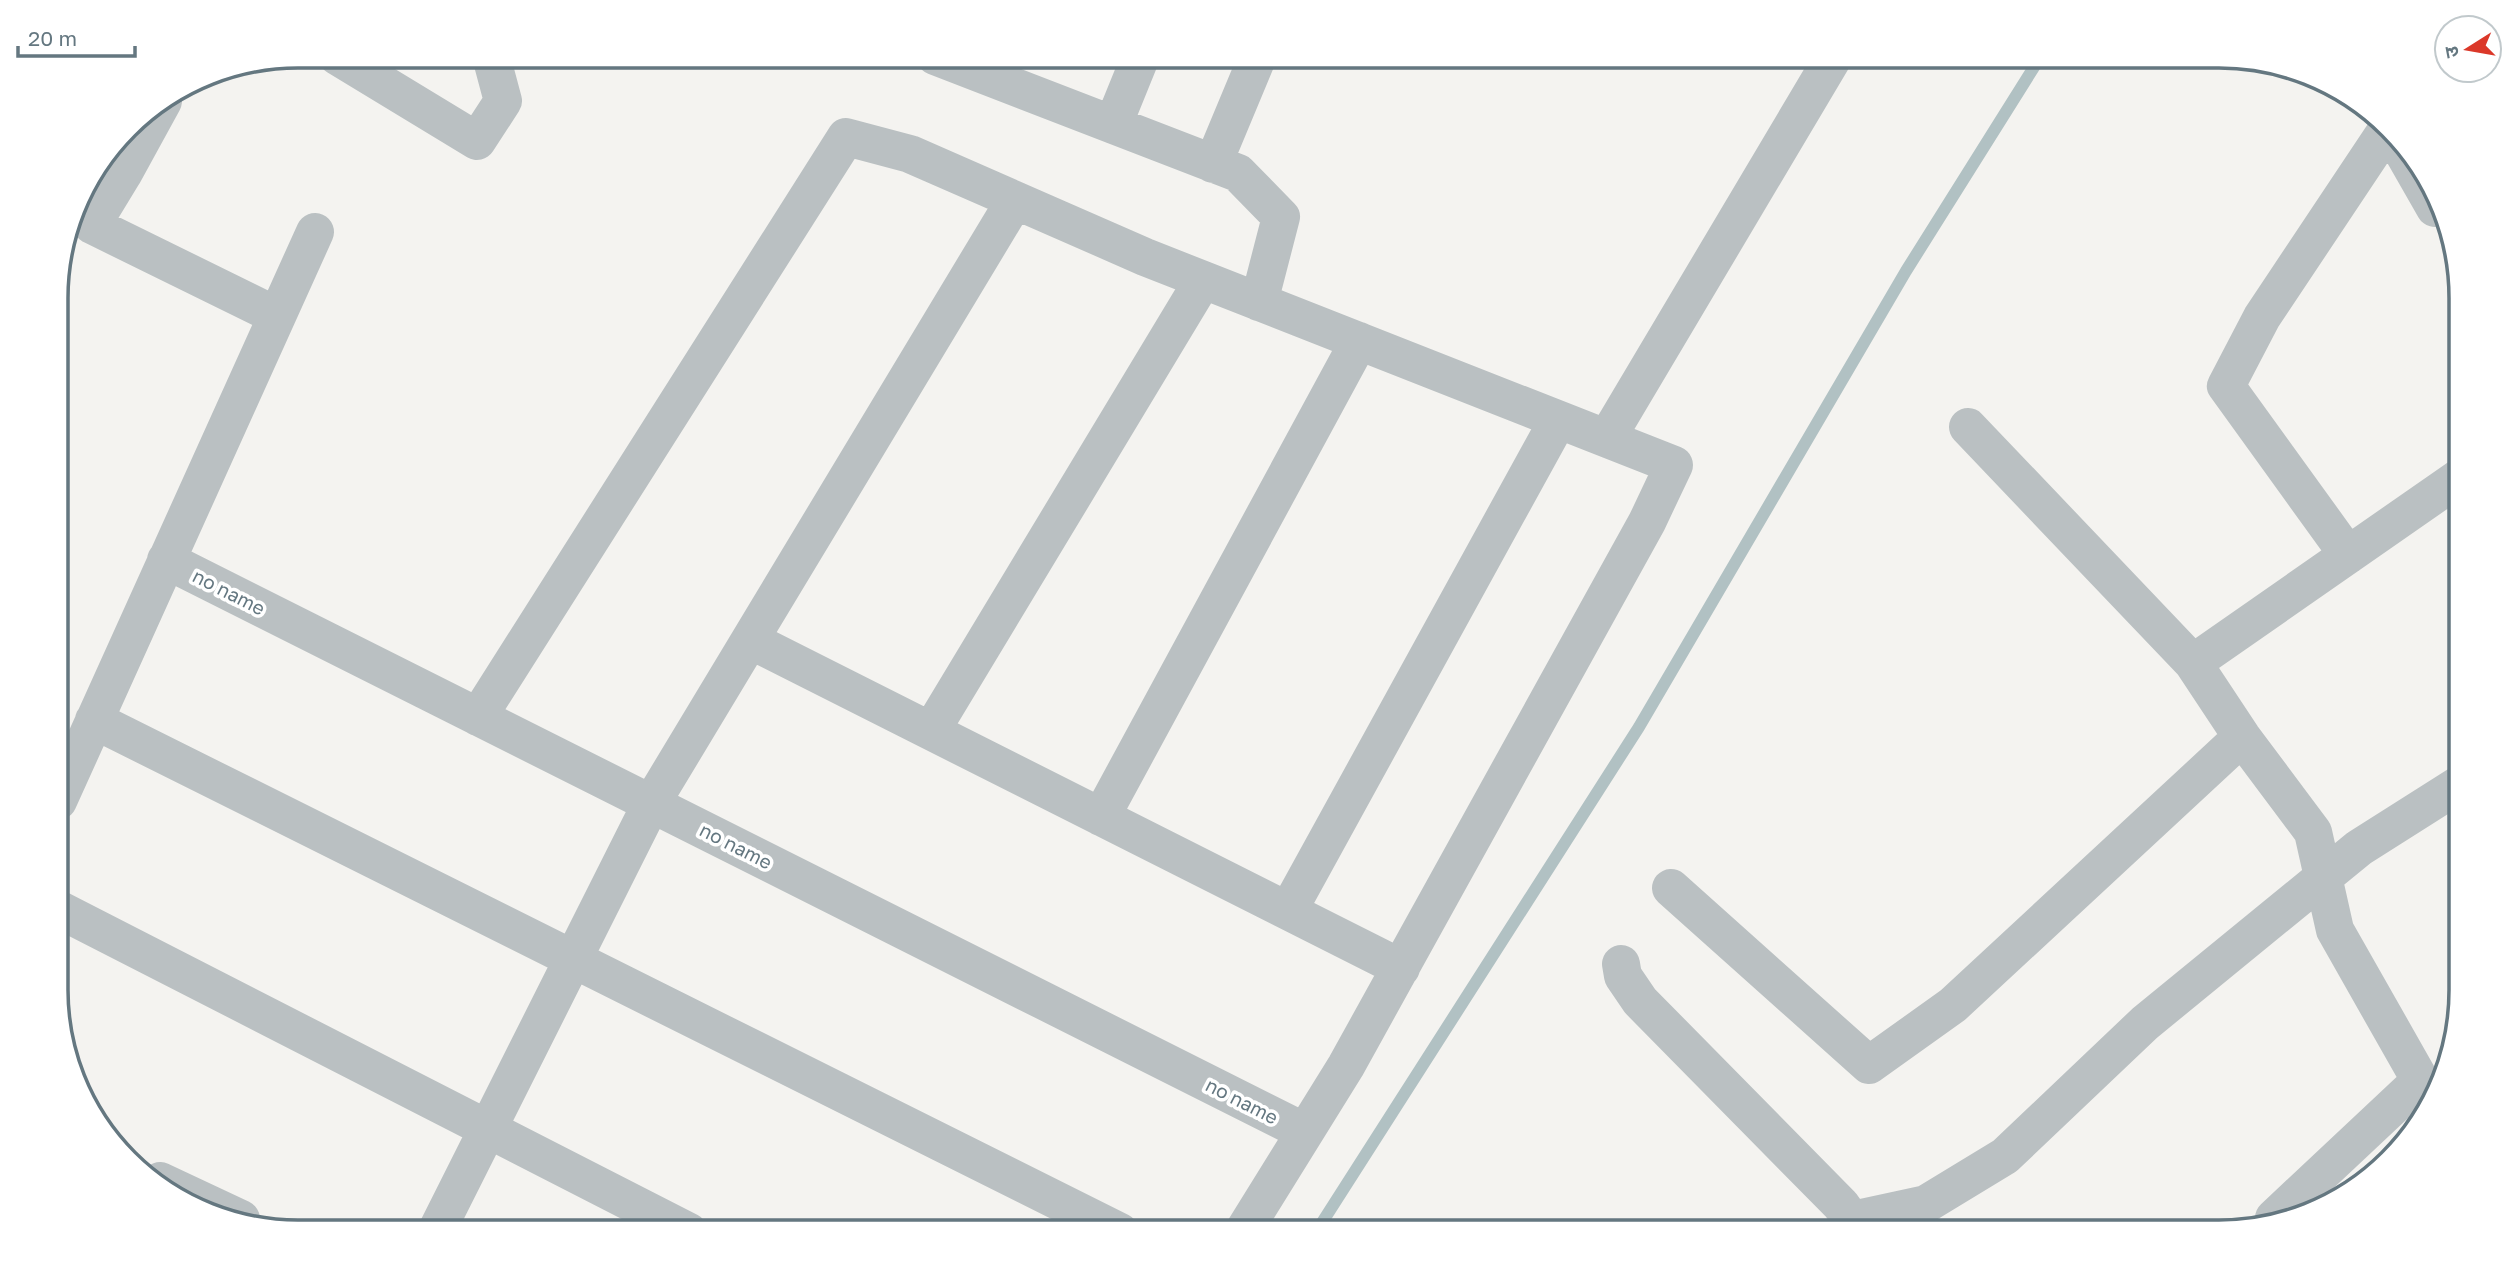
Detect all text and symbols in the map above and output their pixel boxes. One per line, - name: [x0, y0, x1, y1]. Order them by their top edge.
- scale bar: [18, 14, 135, 58]
- north arrow: [2433, 14, 2503, 84]
- text: 20 m: [28, 25, 77, 51]
- text: उ: [2438, 44, 2463, 60]
- street label: no name: [189, 564, 269, 620]
- street label: no name: [696, 818, 776, 874]
- street label: no name: [1202, 1073, 1282, 1129]

